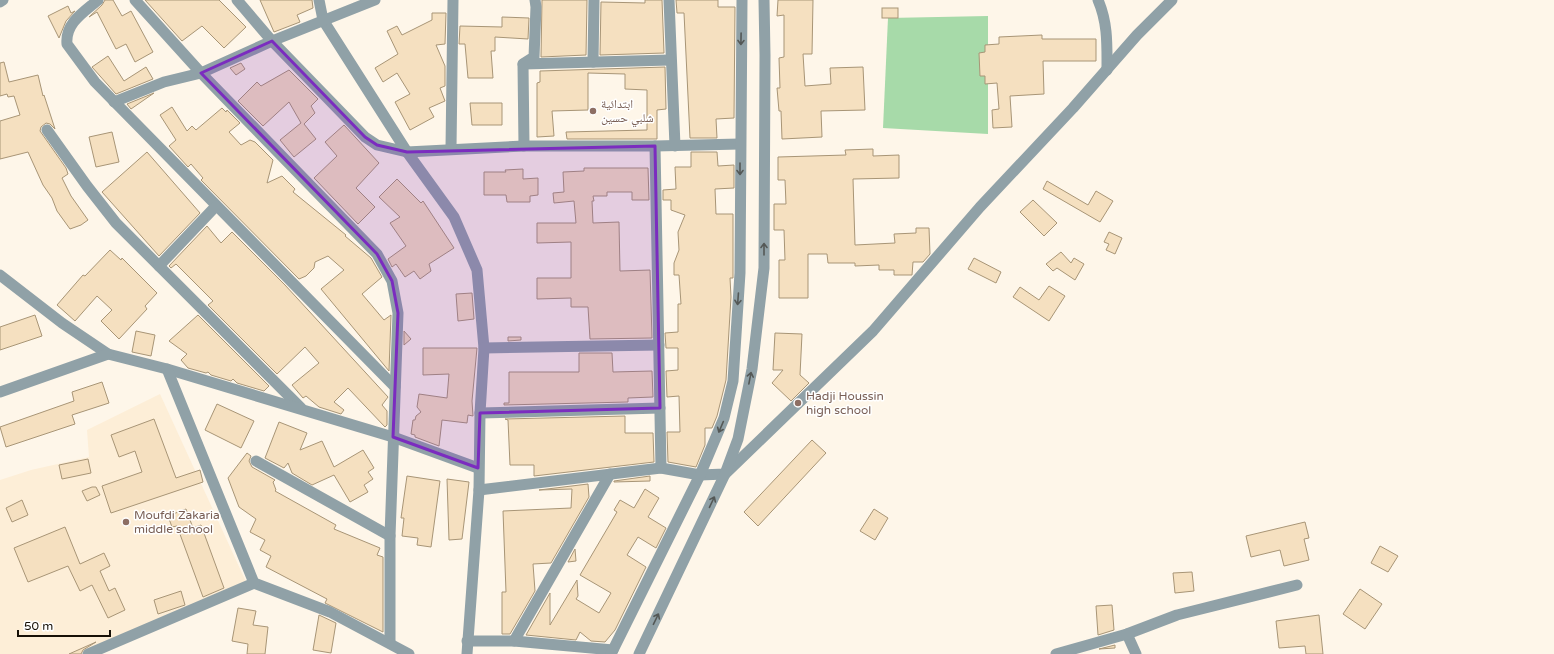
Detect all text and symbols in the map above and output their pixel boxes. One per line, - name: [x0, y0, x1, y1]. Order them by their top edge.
- one-way arrow: [738, 32, 745, 45]
- place label: ابتدائية شلبي حسين: [601, 97, 654, 128]
- marker: ابتدائية شلبي حسين: [588, 106, 598, 116]
- one-way arrow: [736, 162, 744, 175]
- one-way arrow: [760, 243, 768, 256]
- one-way arrow: [735, 292, 742, 305]
- one-way arrow: [747, 372, 755, 385]
- place label: Hadji Houssin high school: [806, 389, 884, 417]
- marker: Hadji Houssin high school: [793, 398, 803, 408]
- one-way arrow: [716, 421, 724, 433]
- one-way arrow: [709, 496, 716, 508]
- place label: Moufdi Zakaria middle school: [134, 508, 220, 536]
- marker: Moufdi Zakaria middle school: [121, 517, 131, 527]
- scale bar: [18, 612, 110, 638]
- one-way arrow: [653, 613, 660, 625]
- text: 50 m: [24, 619, 53, 633]

